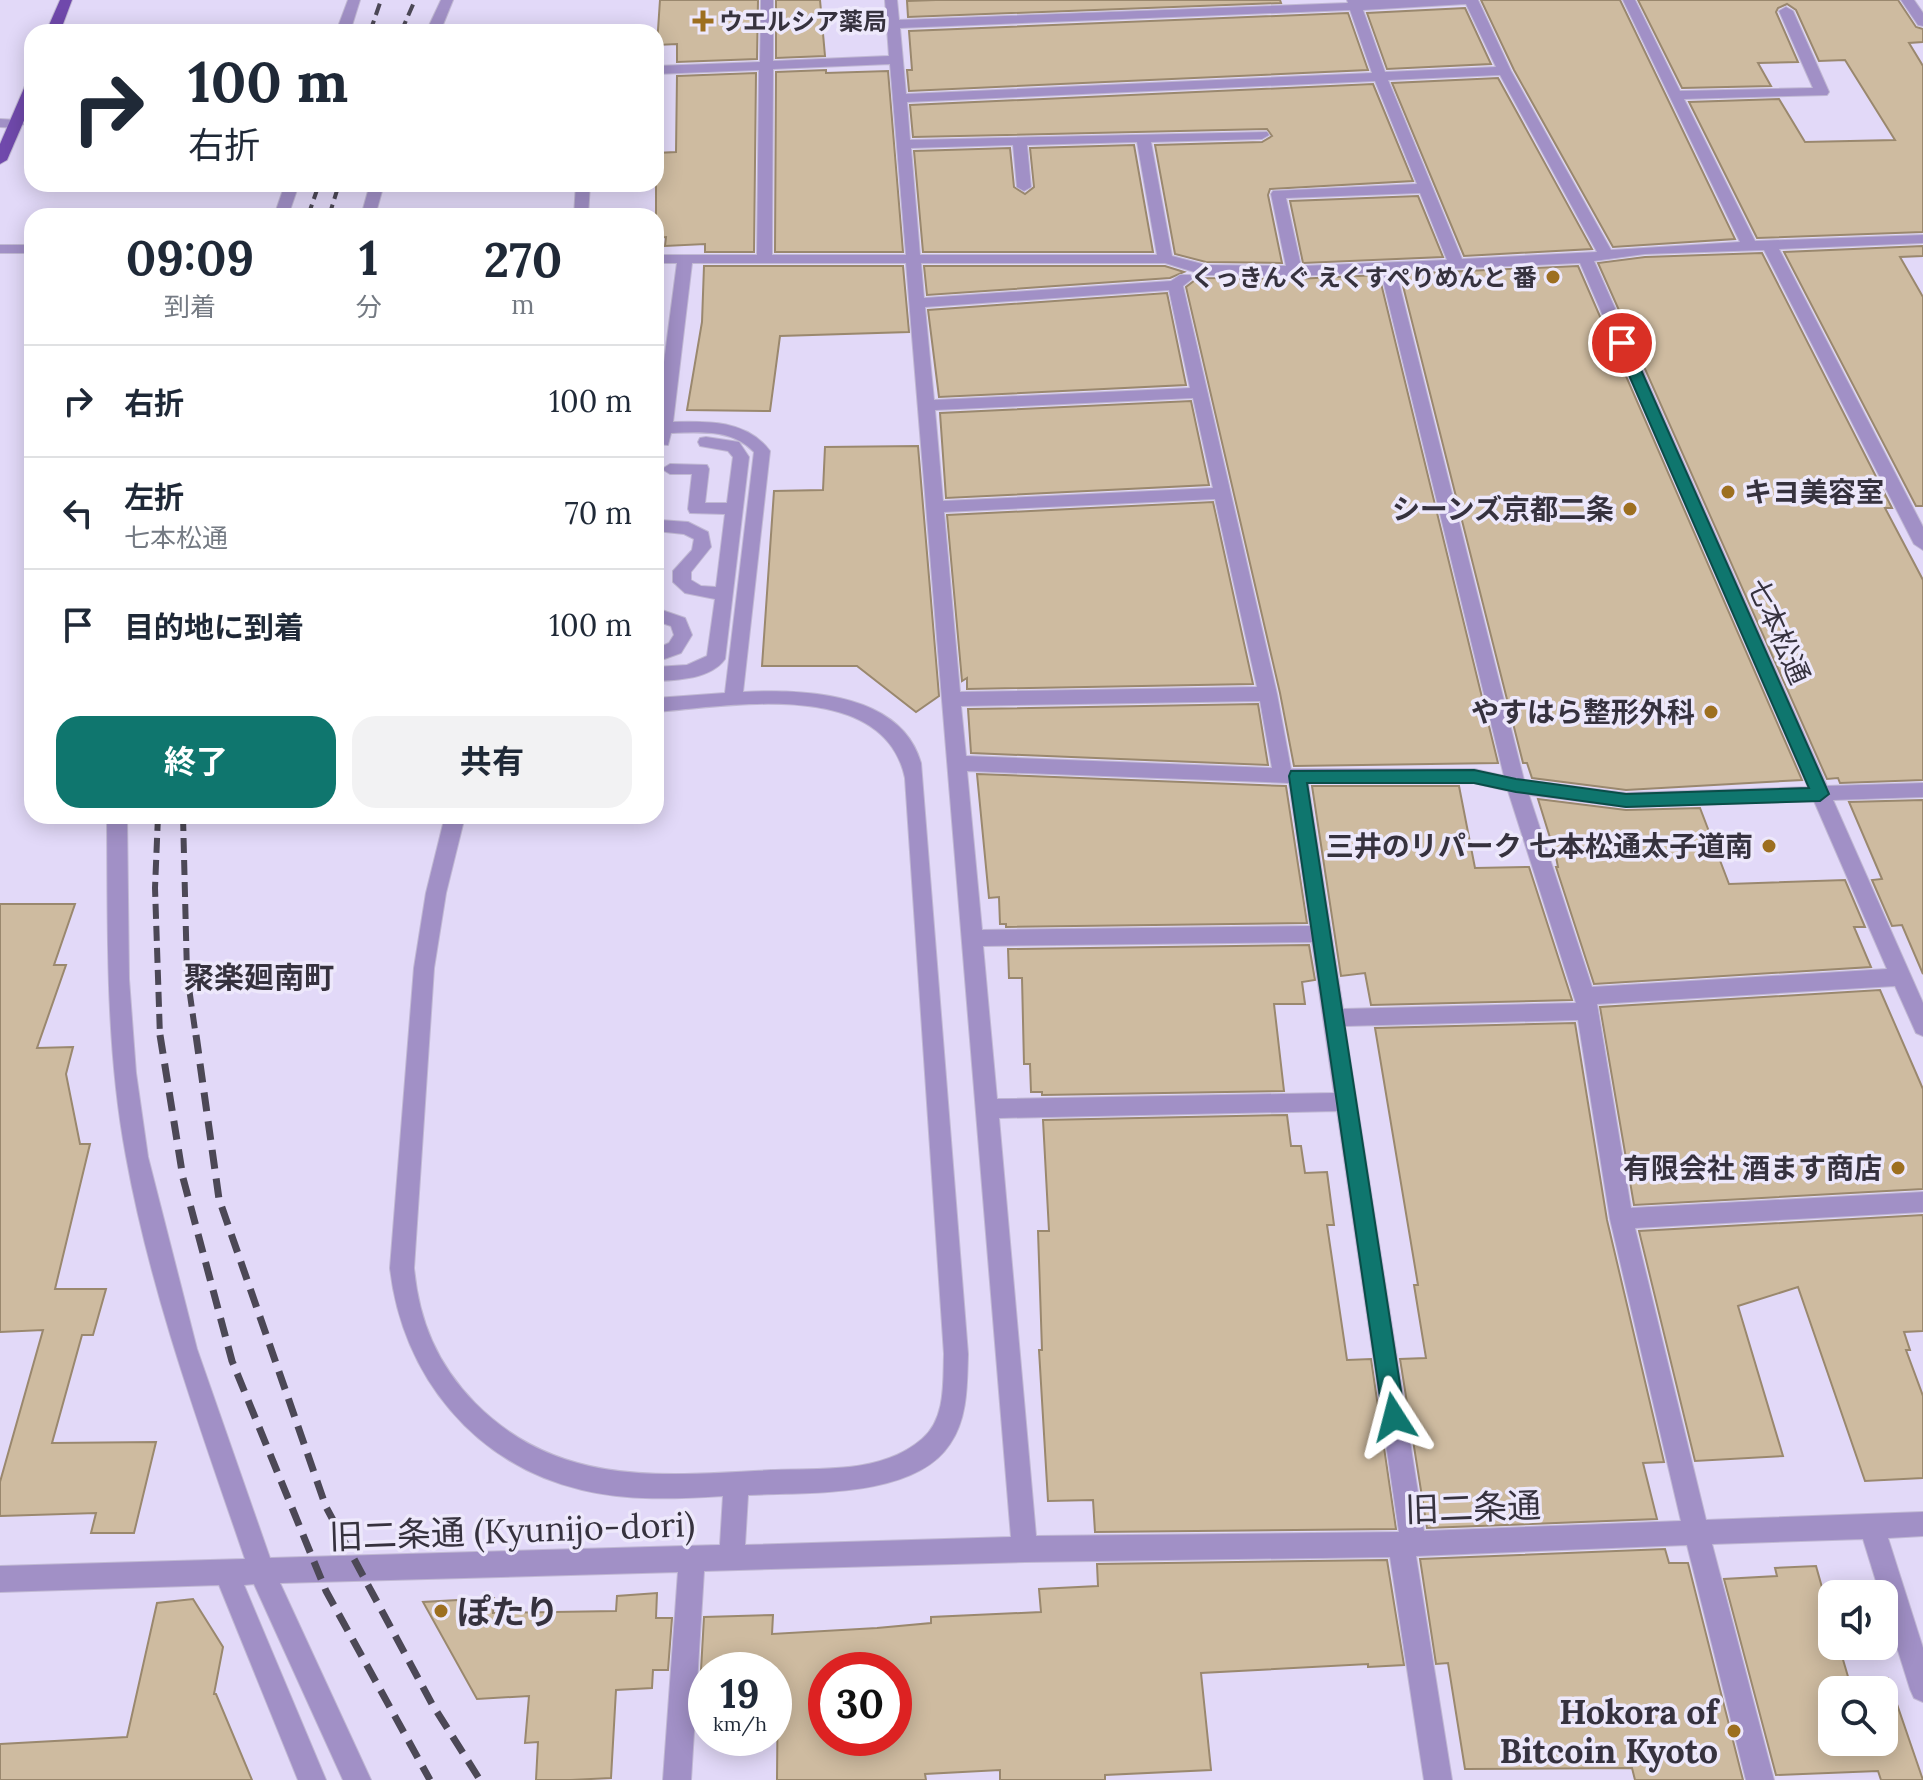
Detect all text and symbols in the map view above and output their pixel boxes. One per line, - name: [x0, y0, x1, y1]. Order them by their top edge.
- place label: ウエルシア薬局: [719, 6, 887, 37]
- marker: ウエルシア薬局: [694, 12, 712, 30]
- text: 100 m: [188, 46, 348, 117]
- icon: right: [56, 56, 160, 160]
- text: 右折: [188, 122, 260, 168]
- text: 09:09: [126, 227, 254, 288]
- text: 1: [359, 227, 379, 288]
- text: 270: [484, 229, 562, 290]
- place label: くっきんぐ えくすぺりめんと 番: [1191, 262, 1537, 293]
- marker: くっきんぐ えくすぺりめんと 番: [1544, 268, 1562, 286]
- text: m: [511, 288, 535, 321]
- text: 到着: [164, 290, 216, 323]
- text: 分: [356, 290, 382, 323]
- pin: [1588, 309, 1656, 377]
- icon: arrive: [1600, 321, 1644, 365]
- icon: right: [56, 379, 100, 423]
- text: 100 m: [549, 382, 632, 420]
- text: 右折: [124, 384, 184, 422]
- place label: キヨ美容室: [1744, 474, 1884, 510]
- text: 左折: [124, 478, 184, 516]
- marker: キヨ美容室: [1719, 483, 1737, 501]
- icon: left: [56, 491, 100, 535]
- place label: シーンズ京都二条: [1392, 491, 1614, 527]
- text: 70 m: [565, 494, 632, 532]
- marker: シーンズ京都二条: [1621, 500, 1639, 518]
- text: 七本松通: [124, 521, 228, 554]
- street label: 七本松通: [1740, 573, 1818, 689]
- icon: arrive: [56, 603, 100, 647]
- text: 100 m: [549, 606, 632, 644]
- text: 目的地に到着: [124, 608, 304, 646]
- place label: やすはら整形外科: [1471, 694, 1695, 730]
- marker: やすはら整形外科: [1702, 703, 1720, 721]
- button: 終了: [56, 716, 336, 808]
- button: 共有: [352, 716, 632, 808]
- place label: 三井のリパーク 七本松通太子道南: [1326, 828, 1753, 864]
- marker: 三井のリパーク 七本松通太子道南: [1760, 837, 1778, 855]
- district label: 聚楽廻南町: [184, 958, 334, 996]
- place label: 有限会社 酒ます商店: [1623, 1150, 1882, 1186]
- marker: 有限会社 酒ます商店: [1889, 1159, 1907, 1177]
- position arrow: [1352, 1375, 1436, 1459]
- street label: 旧二条通: [1404, 1483, 1542, 1531]
- street label: 旧二条通 (Kyunijo-dori): [328, 1502, 696, 1559]
- map controls: [1818, 1580, 1898, 1756]
- button: sound: [1818, 1580, 1898, 1660]
- place label: ぽたり: [457, 1590, 559, 1633]
- marker: ぽたり: [432, 1602, 450, 1620]
- speed limit sign: 30: [808, 1652, 912, 1756]
- text: 19: [720, 1668, 760, 1719]
- button: search: [1818, 1676, 1898, 1756]
- place label: Hokora of Bitcoin Kyoto: [1500, 1690, 1720, 1773]
- text: km/h: [713, 1711, 767, 1736]
- marker: Hokora of Bitcoin Kyoto: [1725, 1722, 1743, 1740]

